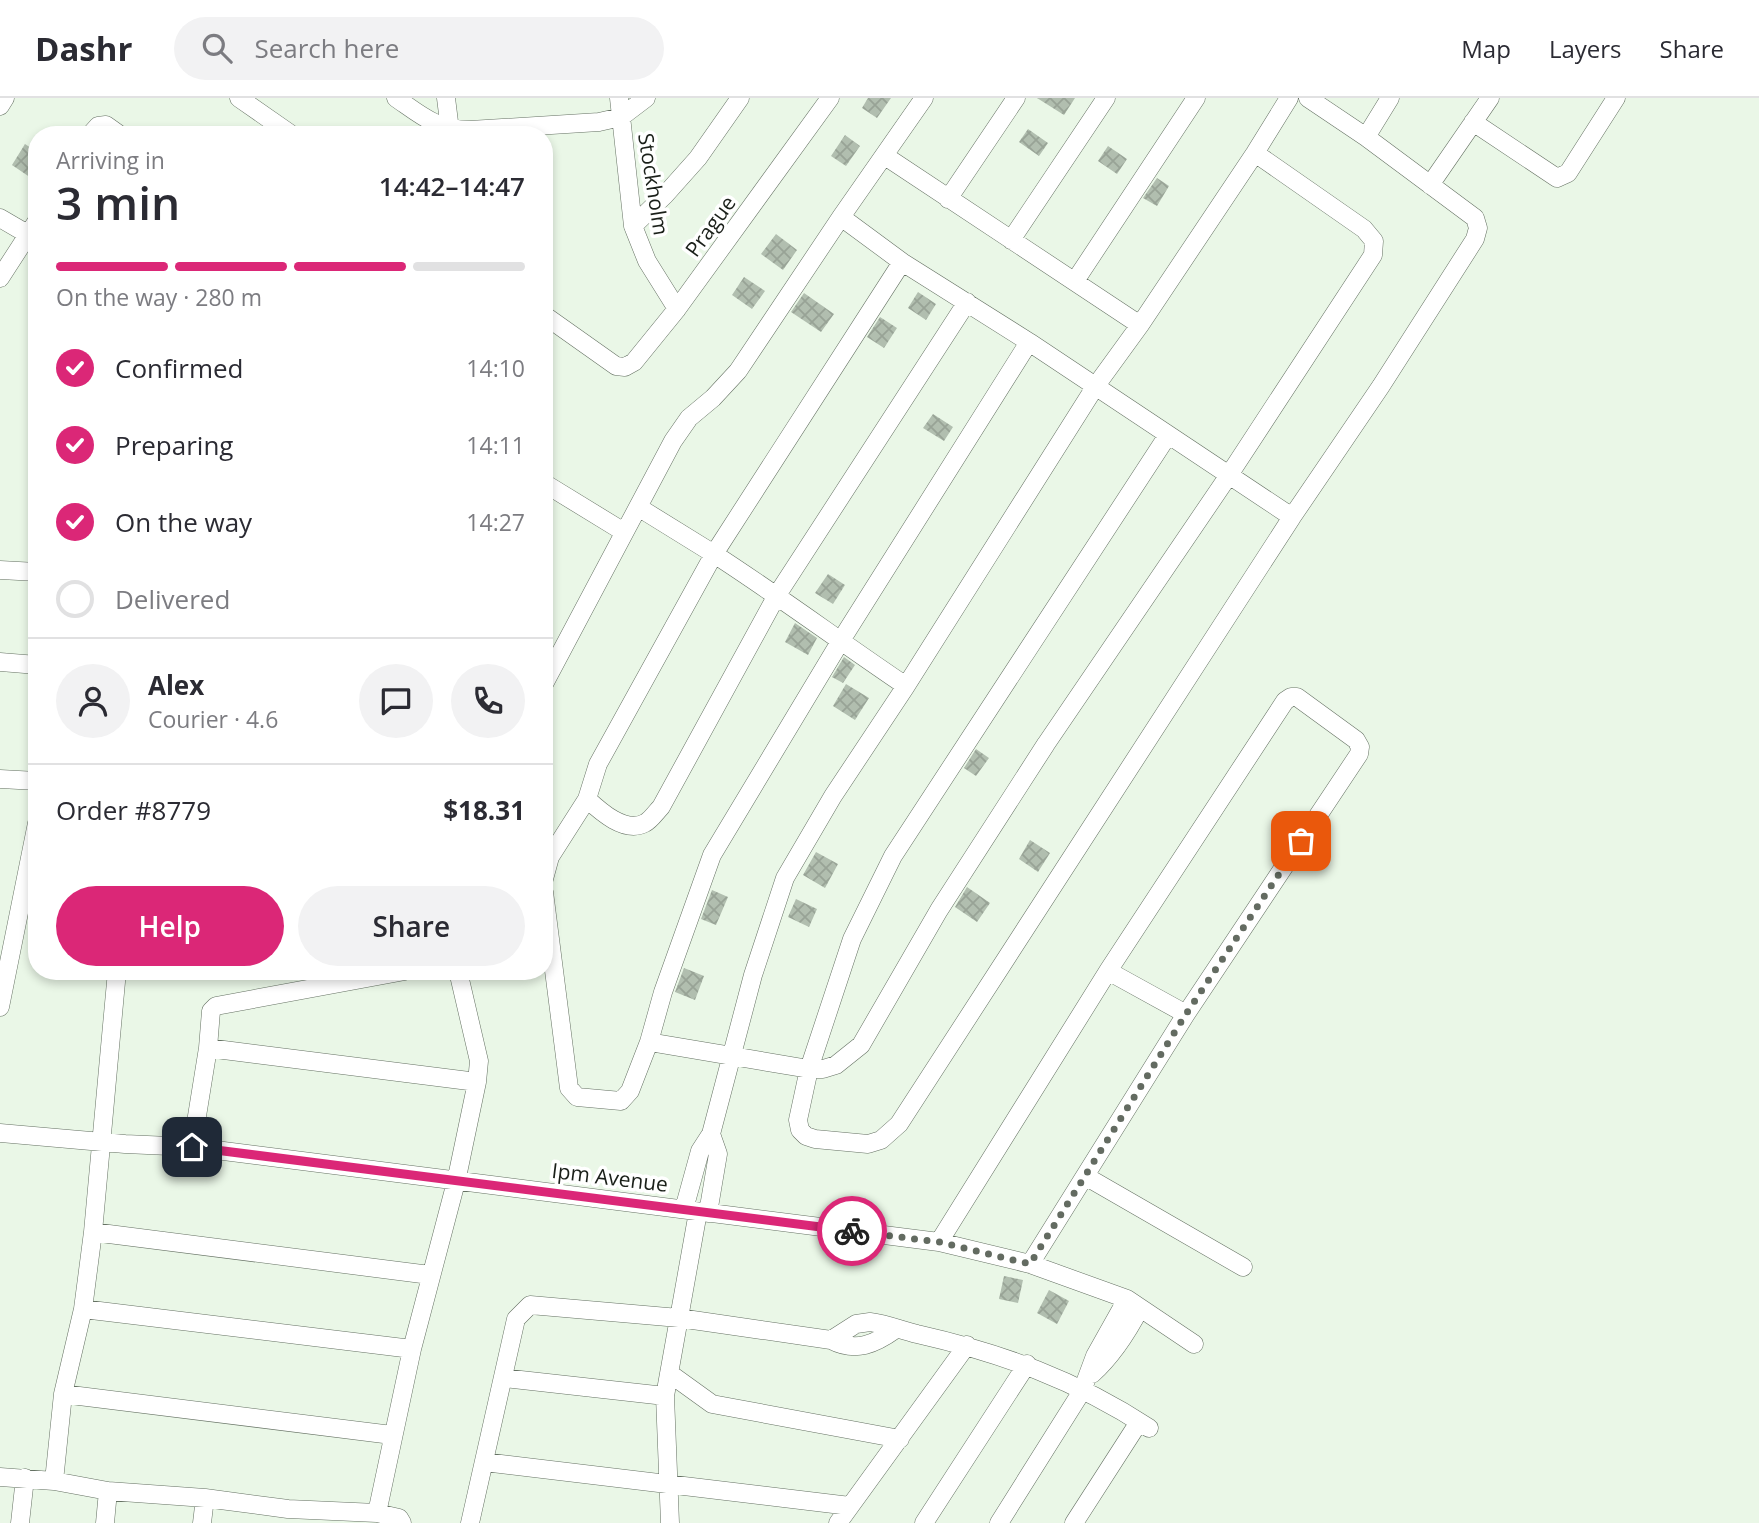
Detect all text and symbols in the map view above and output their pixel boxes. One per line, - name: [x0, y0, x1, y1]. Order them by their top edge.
- search box: [174, 17, 664, 80]
- text: Dashr: [35, 26, 132, 71]
- icon: search: [198, 29, 236, 67]
- text: Search here: [254, 30, 399, 66]
- text: Map: [1461, 32, 1511, 65]
- text: Layers: [1549, 32, 1622, 65]
- text: Share: [1660, 32, 1724, 65]
- street label: Stockholm: [632, 131, 676, 237]
- text: Arriving in: [56, 144, 165, 176]
- text: 14:42–14:47: [379, 168, 525, 204]
- text: 3 min: [56, 171, 180, 233]
- street label: Prague: [678, 190, 742, 262]
- text: On the way · 280 m: [56, 281, 262, 313]
- icon: check: [56, 349, 94, 387]
- text: Confirmed: [115, 350, 243, 386]
- text: 14:10: [466, 352, 525, 384]
- icon: check: [56, 426, 94, 464]
- text: Preparing: [115, 427, 233, 463]
- text: 14:11: [466, 429, 525, 461]
- icon: check: [56, 503, 94, 541]
- text: On the way: [115, 504, 252, 540]
- text: 14:27: [466, 506, 525, 538]
- text: Delivered: [115, 581, 230, 617]
- button: person: [56, 664, 130, 738]
- button: chat: [359, 664, 433, 738]
- button: phone: [451, 664, 525, 738]
- text: Alex: [148, 667, 204, 703]
- text: Courier · 4.6: [148, 703, 278, 735]
- text: Order #8779: [56, 792, 211, 828]
- text: $18.31: [443, 792, 525, 828]
- pin: [1271, 811, 1331, 871]
- icon: bag: [1282, 822, 1320, 860]
- button: Help: [56, 886, 284, 966]
- button: Share: [298, 886, 525, 966]
- pin: [162, 1117, 222, 1177]
- icon: home: [173, 1128, 211, 1166]
- street label: Ipm Avenue: [550, 1156, 670, 1198]
- courier: [817, 1196, 887, 1266]
- icon: bike: [833, 1212, 871, 1250]

